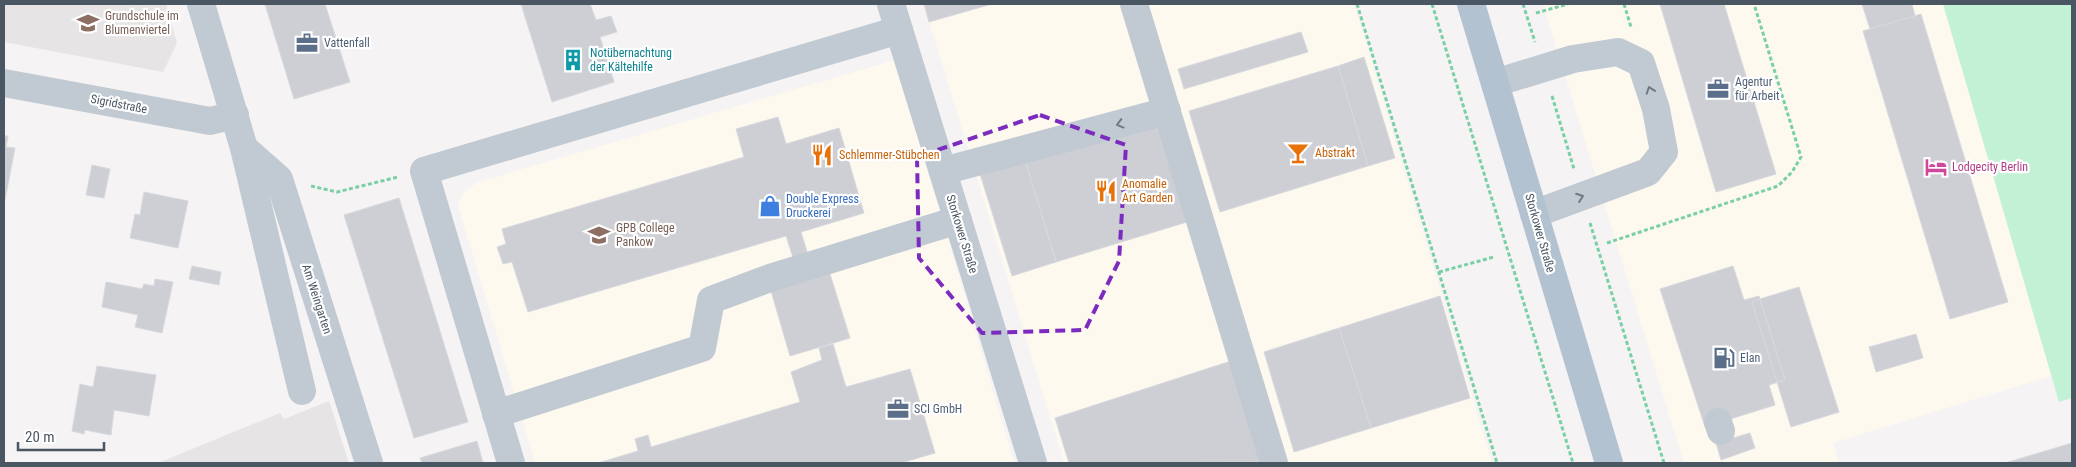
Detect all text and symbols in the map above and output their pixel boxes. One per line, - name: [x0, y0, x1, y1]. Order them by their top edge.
- place label: Grundschule im Blumenviertel: [105, 9, 179, 37]
- school or university icon: Grundschule im Blumenviertel: [75, 10, 101, 36]
- office icon: Vattenfall: [294, 30, 320, 56]
- place label: Vattenfall: [324, 36, 370, 50]
- place label: Notübernachtung der Kältehilfe: [590, 46, 672, 74]
- building icon: Notübernachtung der Kältehilfe: [560, 47, 586, 73]
- place label: Agentur für Arbeit: [1735, 75, 1780, 103]
- office icon: Agentur für Arbeit: [1705, 76, 1731, 102]
- one-way arrow: [1645, 86, 1655, 94]
- street label: Sigridstraße: [90, 92, 149, 116]
- one-way arrow: [1116, 118, 1124, 128]
- bar icon: Abstrakt: [1285, 140, 1311, 166]
- restaurant icon: Schlemmer-Stübchen: [809, 142, 835, 168]
- place label: Abstrakt: [1315, 146, 1355, 160]
- place label: Schlemmer-Stübchen: [839, 148, 940, 162]
- hotel icon: Lodgecity Berlin: [1923, 154, 1949, 180]
- place label: Lodgecity Berlin: [1952, 160, 2028, 174]
- place label: Anomalie Art Garden: [1122, 177, 1173, 205]
- restaurant icon: Anomalie Art Garden: [1093, 178, 1119, 204]
- place label: Double Express Druckerei: [786, 192, 859, 220]
- street label: Storkower Straße: [1522, 192, 1558, 274]
- shop icon: Double Express Druckerei: [757, 193, 783, 219]
- street label: Storkower Straße: [943, 193, 981, 275]
- one-way arrow: [1575, 193, 1584, 203]
- place label: GPB College Pankow: [616, 221, 675, 249]
- school or university icon: GPB College Pankow: [586, 222, 612, 248]
- street label: Am Weingarten: [299, 262, 335, 336]
- fuel station icon: Elan: [1711, 345, 1737, 371]
- place label: Elan: [1740, 351, 1760, 365]
- office icon: SCI GmbH: [885, 396, 911, 422]
- place label: SCI GmbH: [914, 402, 962, 416]
- scale bar: [18, 420, 104, 452]
- text: 20 m: [25, 428, 55, 446]

